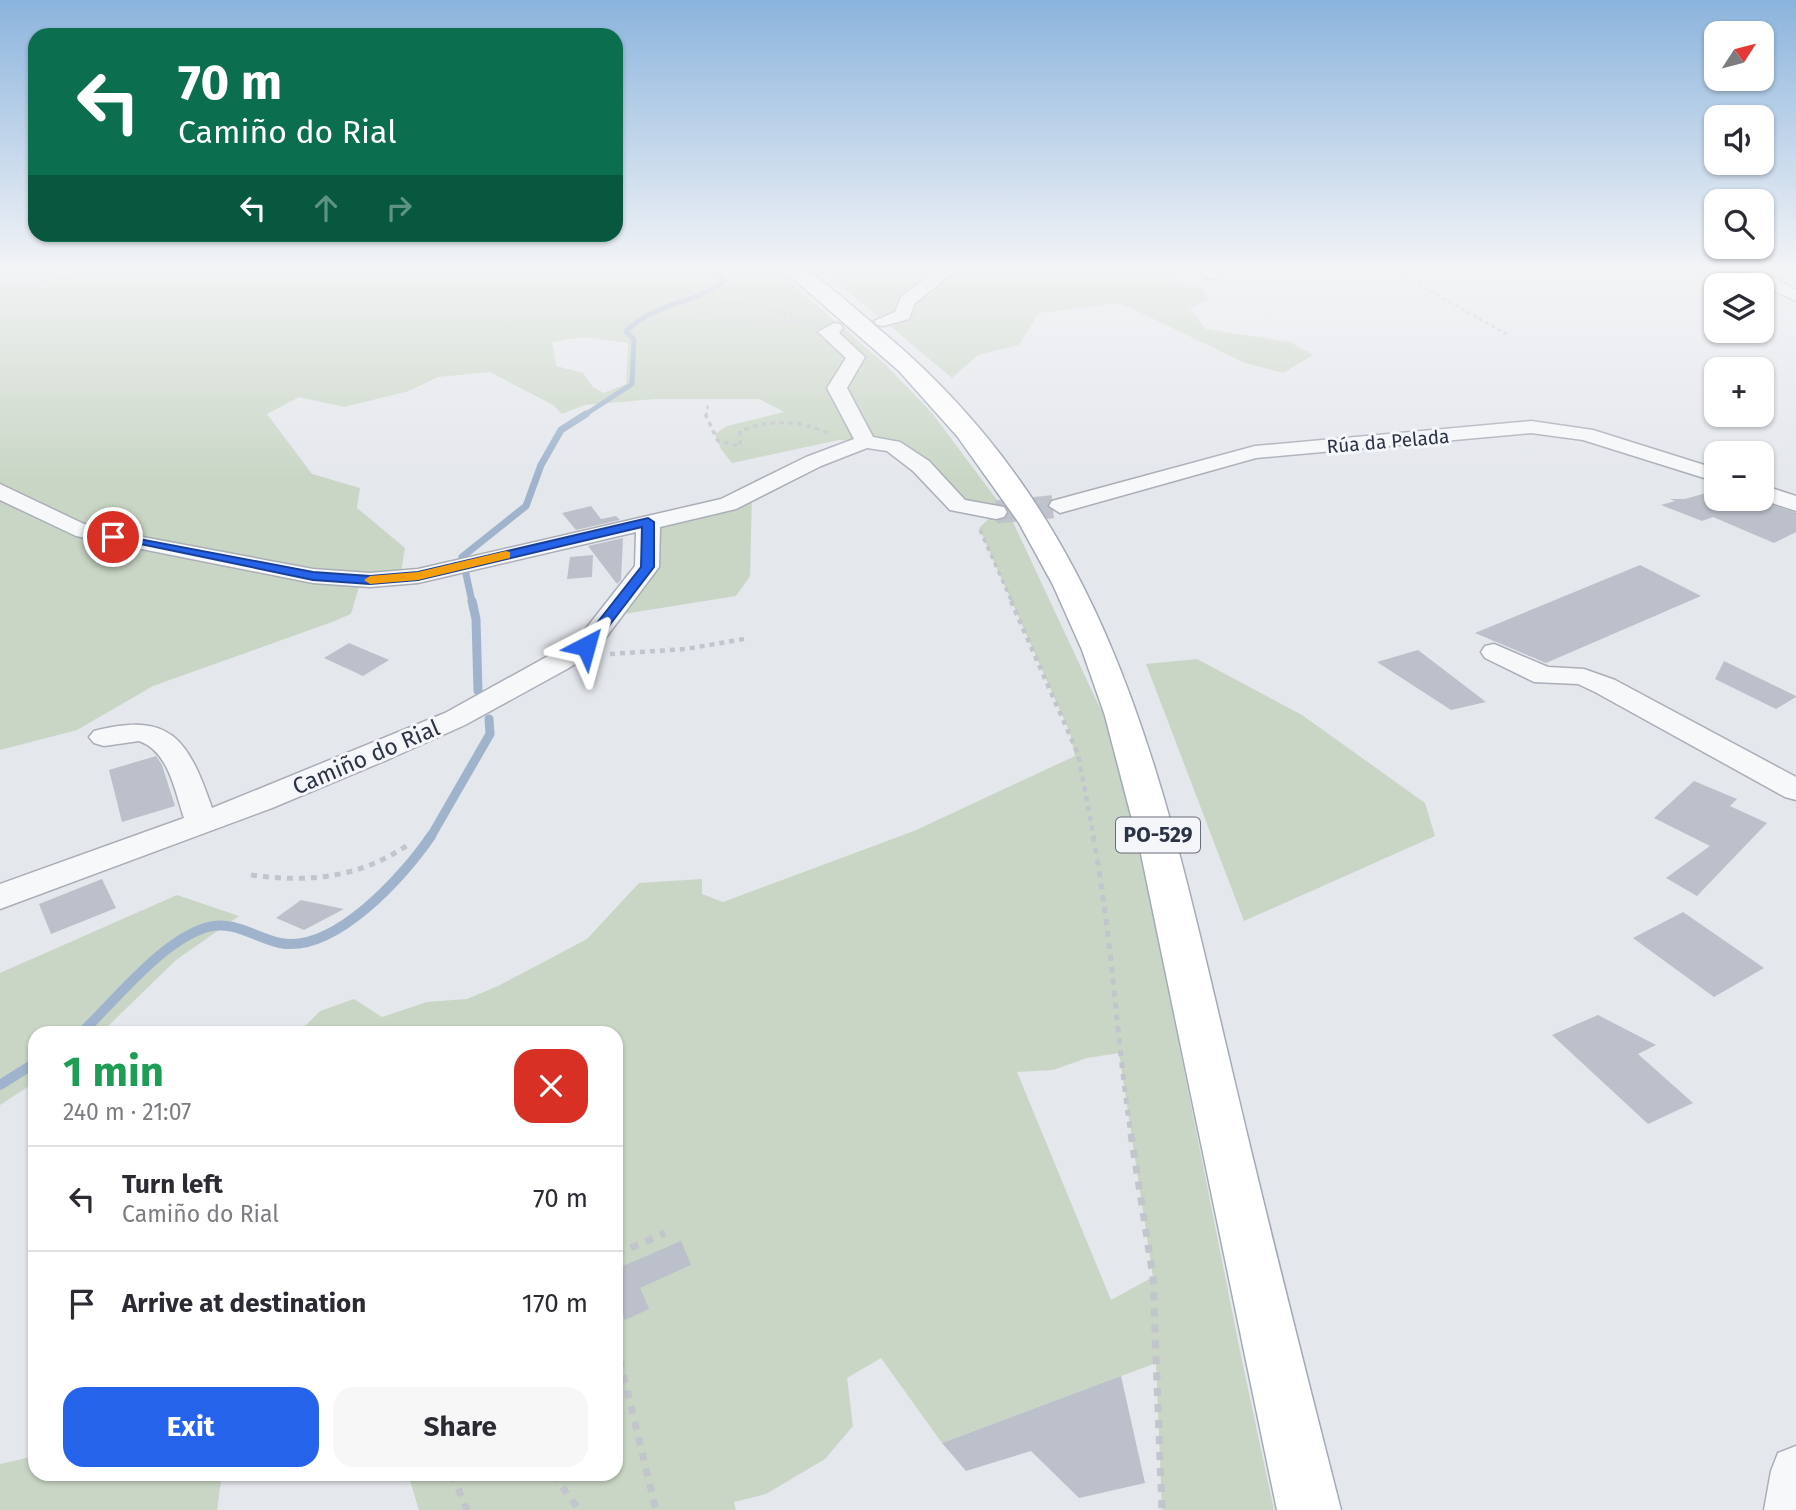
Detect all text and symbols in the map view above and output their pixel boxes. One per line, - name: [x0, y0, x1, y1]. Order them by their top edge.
- north arrow: [1704, 21, 1774, 91]
- map controls: [1704, 21, 1774, 511]
- text: 70 m: [178, 53, 282, 112]
- icon: left: [63, 56, 154, 147]
- button: sound: [1704, 105, 1774, 175]
- text: Camiño do Rial: [178, 113, 397, 151]
- icon: left: [234, 189, 272, 227]
- icon: ahead: [307, 189, 345, 227]
- icon: right: [380, 189, 418, 227]
- button: search: [1704, 189, 1774, 259]
- button: layers: [1704, 273, 1774, 343]
- button: +: [1704, 357, 1774, 427]
- street label: Rúa da Pelada: [1326, 425, 1450, 458]
- button: −: [1704, 441, 1774, 511]
- pin: [83, 507, 143, 567]
- icon: arrive: [94, 518, 132, 556]
- position arrow: [549, 609, 623, 683]
- street label: Camiño do Rial: [288, 713, 444, 801]
- road number: PO-529: [1116, 818, 1200, 852]
- text: 1 min: [63, 1047, 164, 1097]
- button: close: [514, 1049, 588, 1123]
- text: 240 m · 21:07: [63, 1098, 191, 1126]
- text: Turn left: [122, 1169, 223, 1200]
- icon: left: [63, 1180, 101, 1218]
- text: 70 m: [533, 1183, 588, 1214]
- text: Camiño do Rial: [122, 1200, 279, 1228]
- icon: arrive: [63, 1285, 101, 1323]
- text: Arrive at destination: [122, 1288, 366, 1319]
- text: 170 m: [522, 1288, 588, 1319]
- button: Exit: [63, 1387, 319, 1467]
- button: Share: [333, 1387, 588, 1467]

